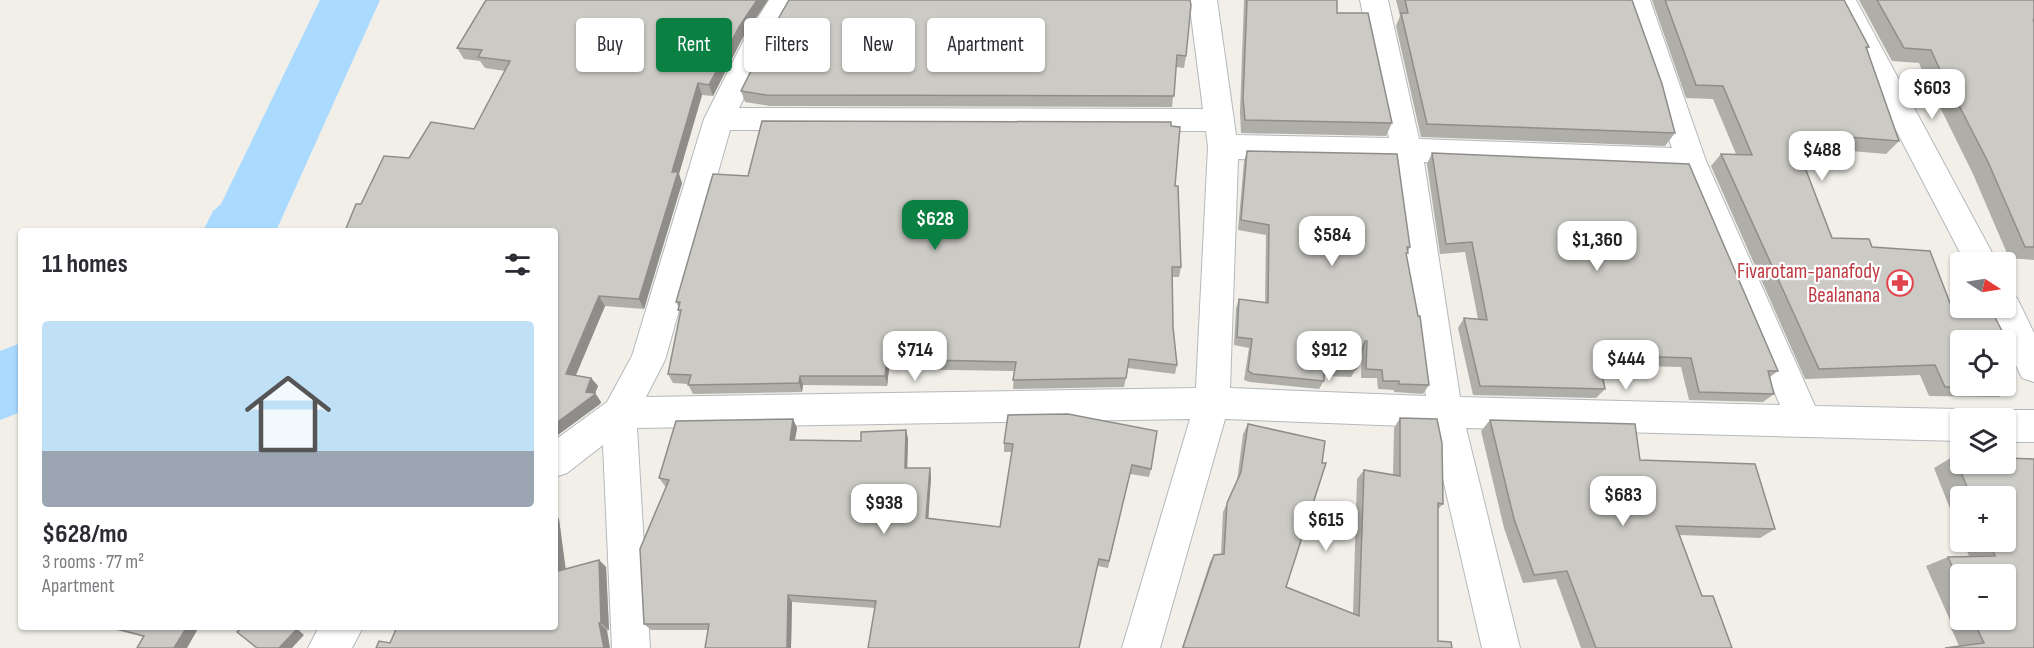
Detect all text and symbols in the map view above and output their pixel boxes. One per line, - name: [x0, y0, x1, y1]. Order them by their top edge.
- chip: Buy: [576, 18, 644, 72]
- chip: Rent: [656, 18, 732, 72]
- chip: Filters: [744, 18, 830, 72]
- chip: New: [842, 18, 915, 72]
- chip: Apartment: [927, 18, 1045, 72]
- pin: $603: [1896, 69, 1968, 120]
- text: $603: [1913, 76, 1951, 100]
- pin: $488: [1786, 131, 1858, 182]
- text: $488: [1803, 138, 1841, 162]
- pin: $628: [899, 200, 971, 251]
- text: $628: [916, 207, 954, 231]
- pin: $584: [1296, 216, 1368, 267]
- pin: $1,360: [1548, 221, 1646, 272]
- text: $584: [1313, 223, 1351, 247]
- text: $1,360: [1572, 228, 1622, 252]
- icon: filters: [501, 248, 534, 281]
- text: 11 homes: [42, 249, 128, 280]
- north arrow: [1950, 252, 2016, 318]
- map controls: [1950, 252, 2016, 630]
- place label: Fivarotam-panafody Bealanana: [1737, 259, 1880, 308]
- pharmacy icon: Fivarotam-panafody Bealanana: [1885, 268, 1915, 298]
- button: locate: [1950, 330, 2016, 396]
- pin: $714: [879, 331, 951, 382]
- pin: $912: [1293, 331, 1365, 382]
- text: $714: [897, 338, 933, 362]
- text: $912: [1311, 338, 1347, 362]
- pin: $444: [1590, 340, 1662, 391]
- text: $444: [1607, 347, 1645, 371]
- icon: home: [234, 360, 342, 468]
- button: layers: [1950, 408, 2016, 474]
- pin: $683: [1587, 476, 1659, 527]
- text: $683: [1604, 483, 1642, 507]
- pin: $938: [848, 484, 920, 535]
- button: +: [1950, 486, 2016, 552]
- text: $938: [865, 491, 903, 515]
- pin: $615: [1290, 501, 1362, 552]
- text: $615: [1308, 508, 1344, 532]
- text: $628/mo: [42, 519, 128, 550]
- text: 3 rooms · 77 m²: [42, 550, 144, 574]
- button: −: [1950, 564, 2016, 630]
- text: Apartment: [42, 574, 115, 598]

